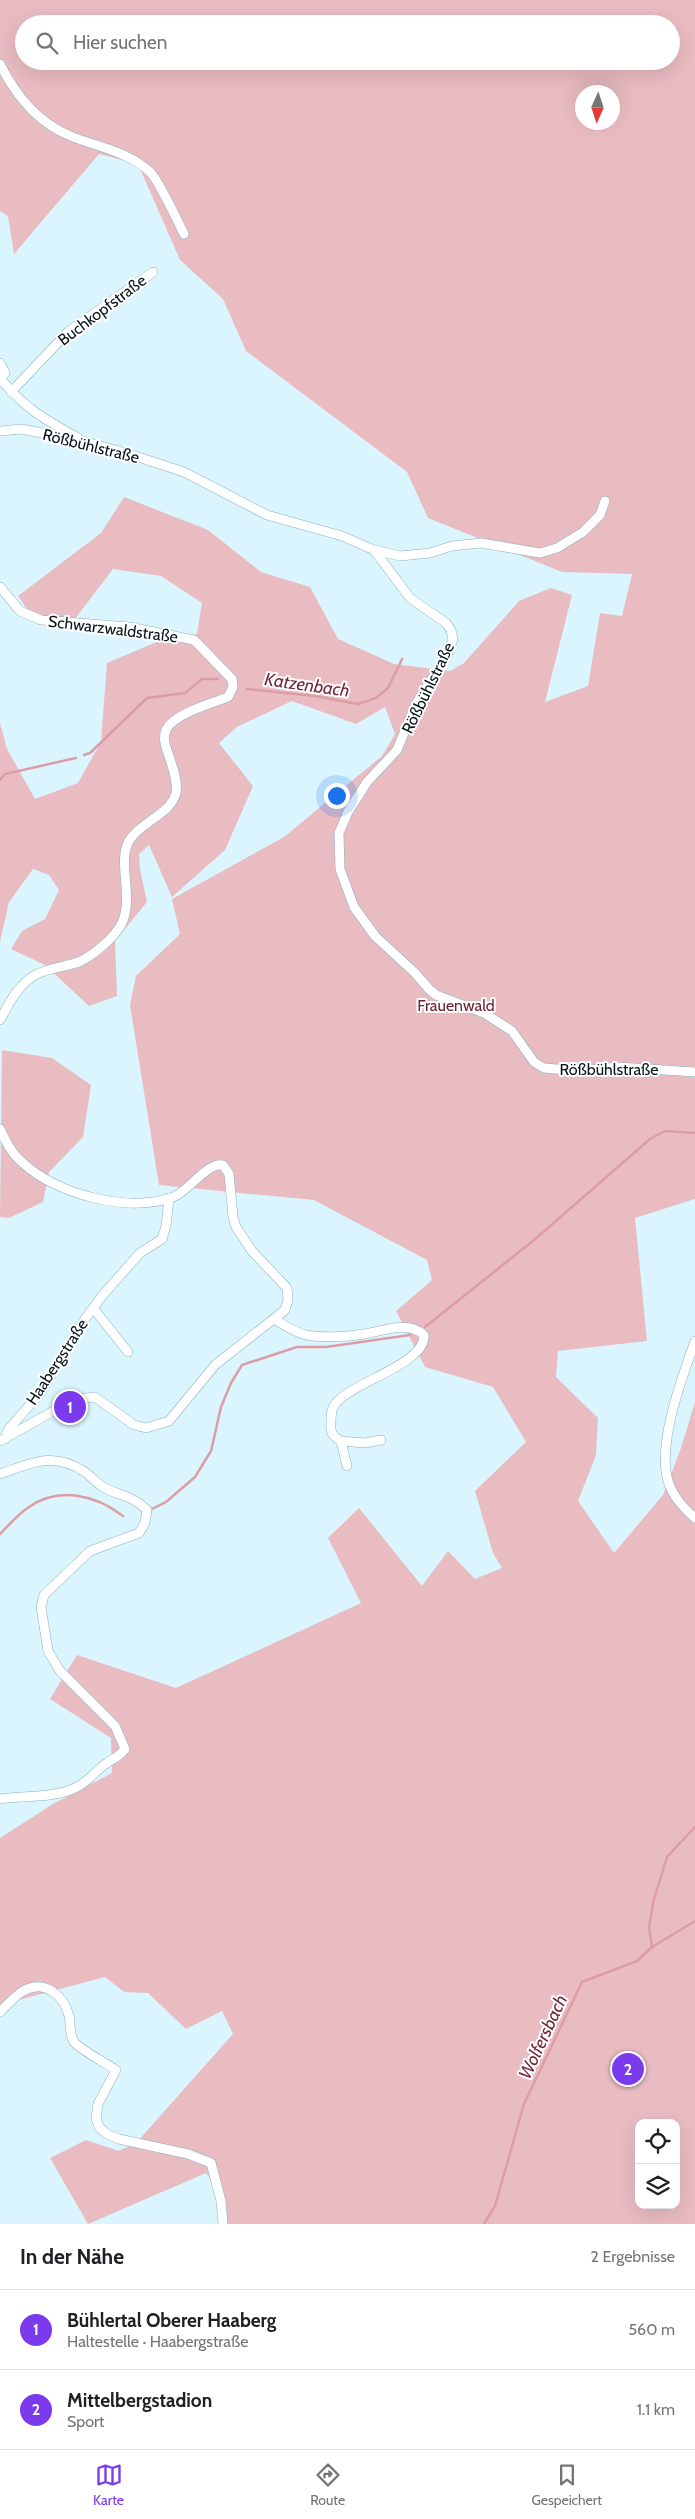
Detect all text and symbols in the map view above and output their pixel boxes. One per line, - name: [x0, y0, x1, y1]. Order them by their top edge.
- search box: [15, 15, 680, 70]
- icon: search: [33, 29, 61, 57]
- text: Hier suchen: [73, 31, 167, 54]
- north arrow: [575, 85, 620, 130]
- street label: Buchkopfstraße: [54, 271, 150, 349]
- street label: Rößbühlstraße: [41, 425, 141, 467]
- street label: Schwarzwaldstraße: [47, 612, 179, 646]
- street label: Rößbühlstraße: [398, 639, 458, 737]
- water label: Katzenbach: [263, 668, 351, 702]
- your location: [324, 783, 350, 809]
- park label: Frauenwald: [417, 996, 495, 1015]
- street label: Rößbühlstraße: [560, 1060, 658, 1079]
- street label: Haabergstraße: [22, 1316, 92, 1408]
- pin: 1: [54, 1388, 86, 1426]
- water label: Wolfersbach: [514, 1991, 572, 2083]
- pin: 2: [612, 2050, 644, 2088]
- map controls: [635, 2119, 680, 2209]
- button: locate: [635, 2119, 680, 2164]
- button: layers: [635, 2164, 680, 2209]
- text: In der Nähe: [20, 2244, 124, 2269]
- text: 2 Ergebnisse: [591, 2247, 675, 2266]
- text: Bühlertal Oberer Haaberg: [67, 2309, 276, 2332]
- text: 1: [33, 2320, 39, 2339]
- text: 560 m: [628, 2320, 675, 2339]
- text: Haltestelle · Haabergstraße: [67, 2332, 248, 2351]
- text: Mittelbergstadion: [67, 2389, 212, 2412]
- text: 2: [32, 2400, 40, 2419]
- text: 1.1 km: [637, 2400, 675, 2419]
- text: Sport: [67, 2412, 104, 2431]
- tab: Karte: [93, 2461, 124, 2509]
- tab: Route: [310, 2461, 345, 2509]
- tab: Gespeichert: [531, 2461, 602, 2509]

